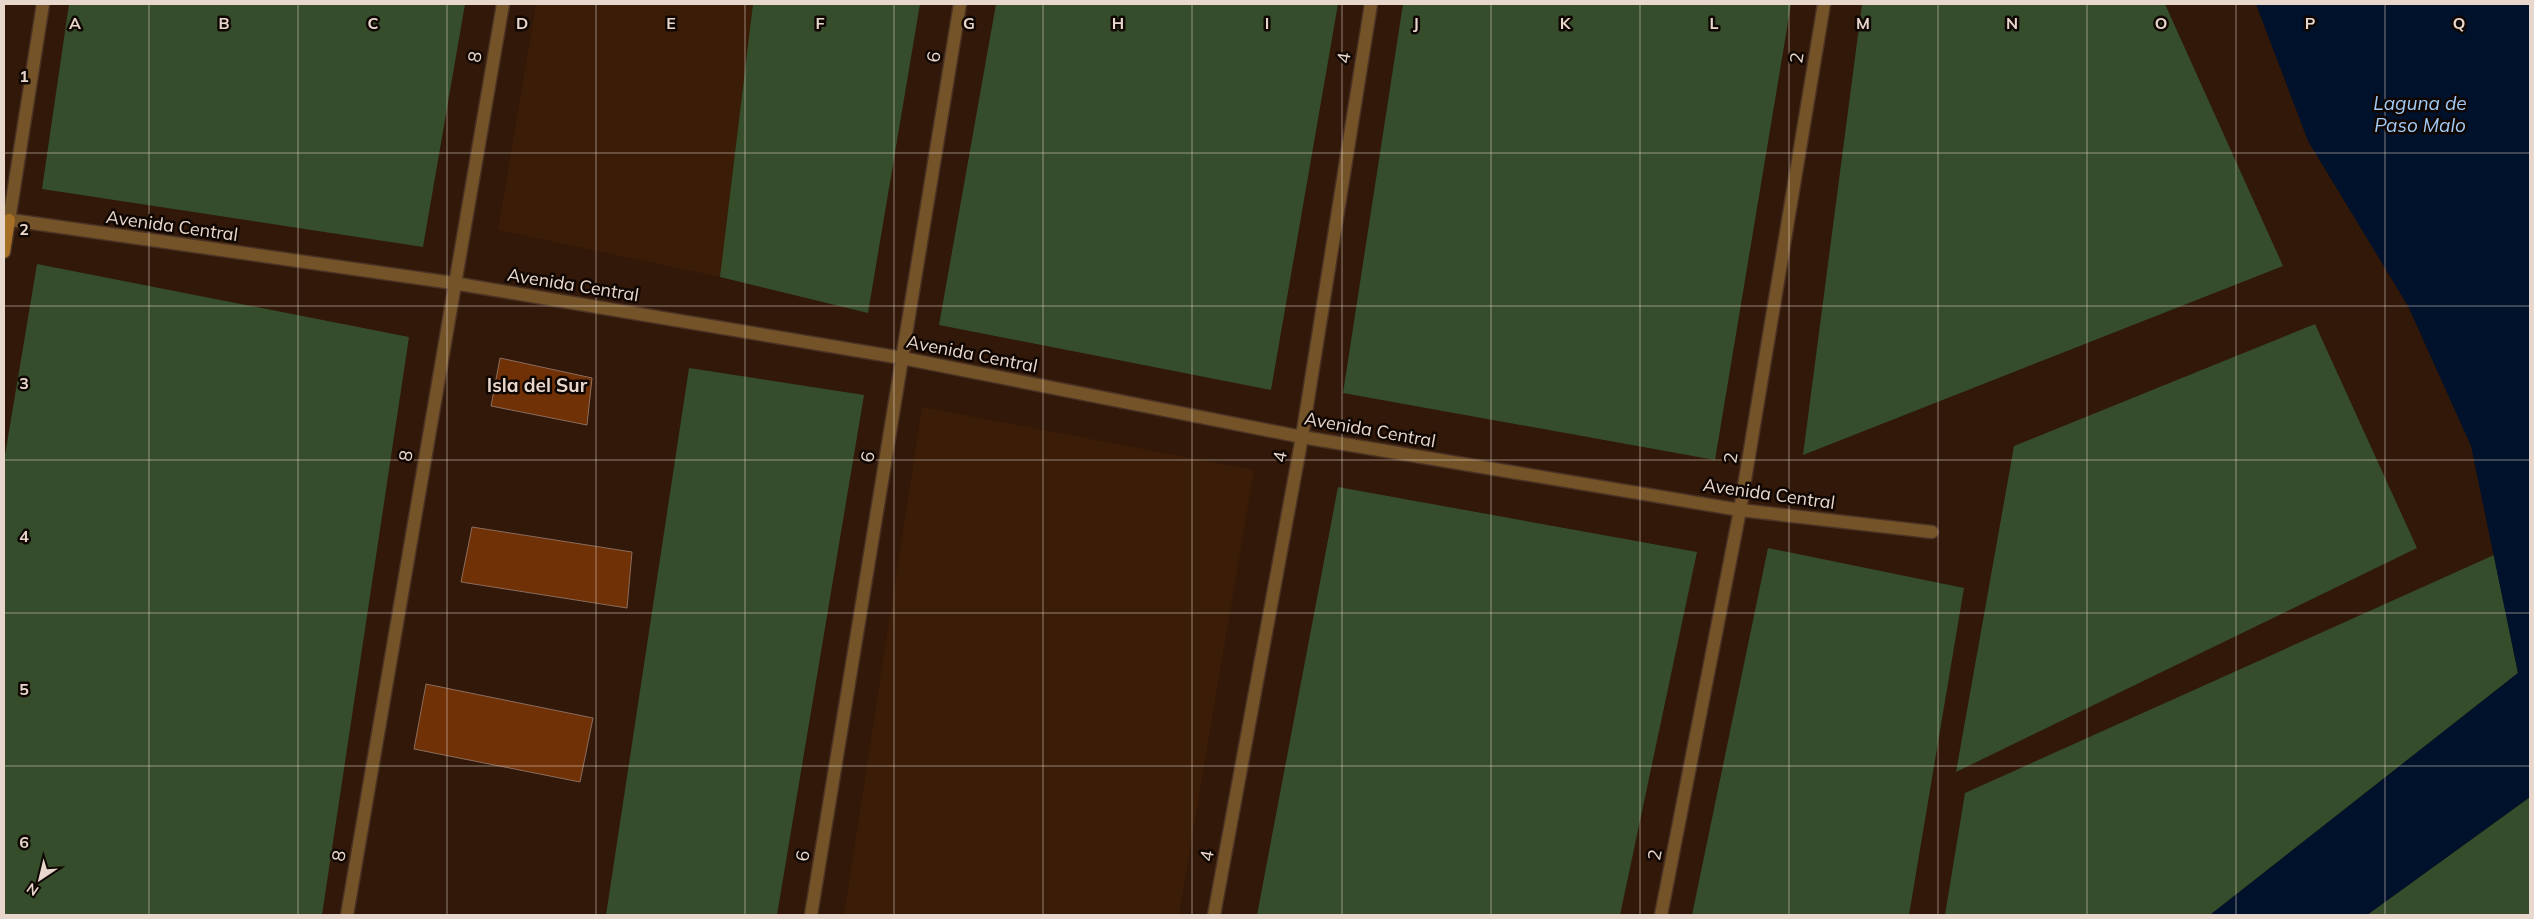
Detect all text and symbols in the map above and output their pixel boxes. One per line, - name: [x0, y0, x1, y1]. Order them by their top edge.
- text: A: [69, 13, 81, 33]
- text: B: [218, 13, 230, 33]
- text: C: [368, 13, 379, 33]
- text: D: [516, 13, 528, 33]
- text: E: [666, 13, 676, 33]
- text: F: [815, 13, 825, 33]
- text: G: [963, 13, 975, 33]
- text: H: [1112, 13, 1124, 33]
- text: I: [1265, 13, 1269, 33]
- text: J: [1413, 13, 1419, 33]
- text: K: [1560, 13, 1572, 33]
- text: L: [1710, 13, 1719, 33]
- text: M: [1856, 13, 1870, 33]
- text: N: [2006, 13, 2018, 33]
- text: O: [2155, 13, 2167, 33]
- text: P: [2305, 13, 2316, 33]
- text: Q: [2453, 13, 2465, 33]
- street label: 8: [462, 50, 487, 64]
- street label: 6: [921, 50, 946, 64]
- street label: 4: [1331, 51, 1356, 65]
- street label: 2: [1784, 51, 1809, 65]
- text: 1: [19, 66, 29, 86]
- water label: Laguna de Paso Malo: [2373, 91, 2467, 137]
- street label: Avenida Central: [105, 205, 239, 246]
- text: 2: [19, 219, 29, 239]
- street label: Avenida Central: [506, 263, 641, 306]
- street label: Avenida Central: [905, 330, 1040, 377]
- text: 3: [19, 373, 29, 393]
- district label: Isla del Sur: [487, 373, 588, 397]
- street label: Avenida Central: [1303, 407, 1438, 452]
- street label: 8: [393, 449, 418, 463]
- street label: 4: [1267, 449, 1292, 464]
- street label: 6: [855, 450, 880, 464]
- street label: 2: [1718, 451, 1743, 465]
- street label: Avenida Central: [1702, 473, 1836, 514]
- text: 4: [19, 526, 29, 546]
- text: 5: [19, 679, 29, 699]
- text: 6: [19, 832, 29, 852]
- street label: 2: [1642, 847, 1667, 862]
- street label: 4: [1194, 848, 1219, 863]
- street label: 8: [326, 849, 351, 863]
- street label: 6: [790, 849, 815, 863]
- north arrow: [15, 854, 65, 904]
- text: N: [23, 879, 42, 900]

